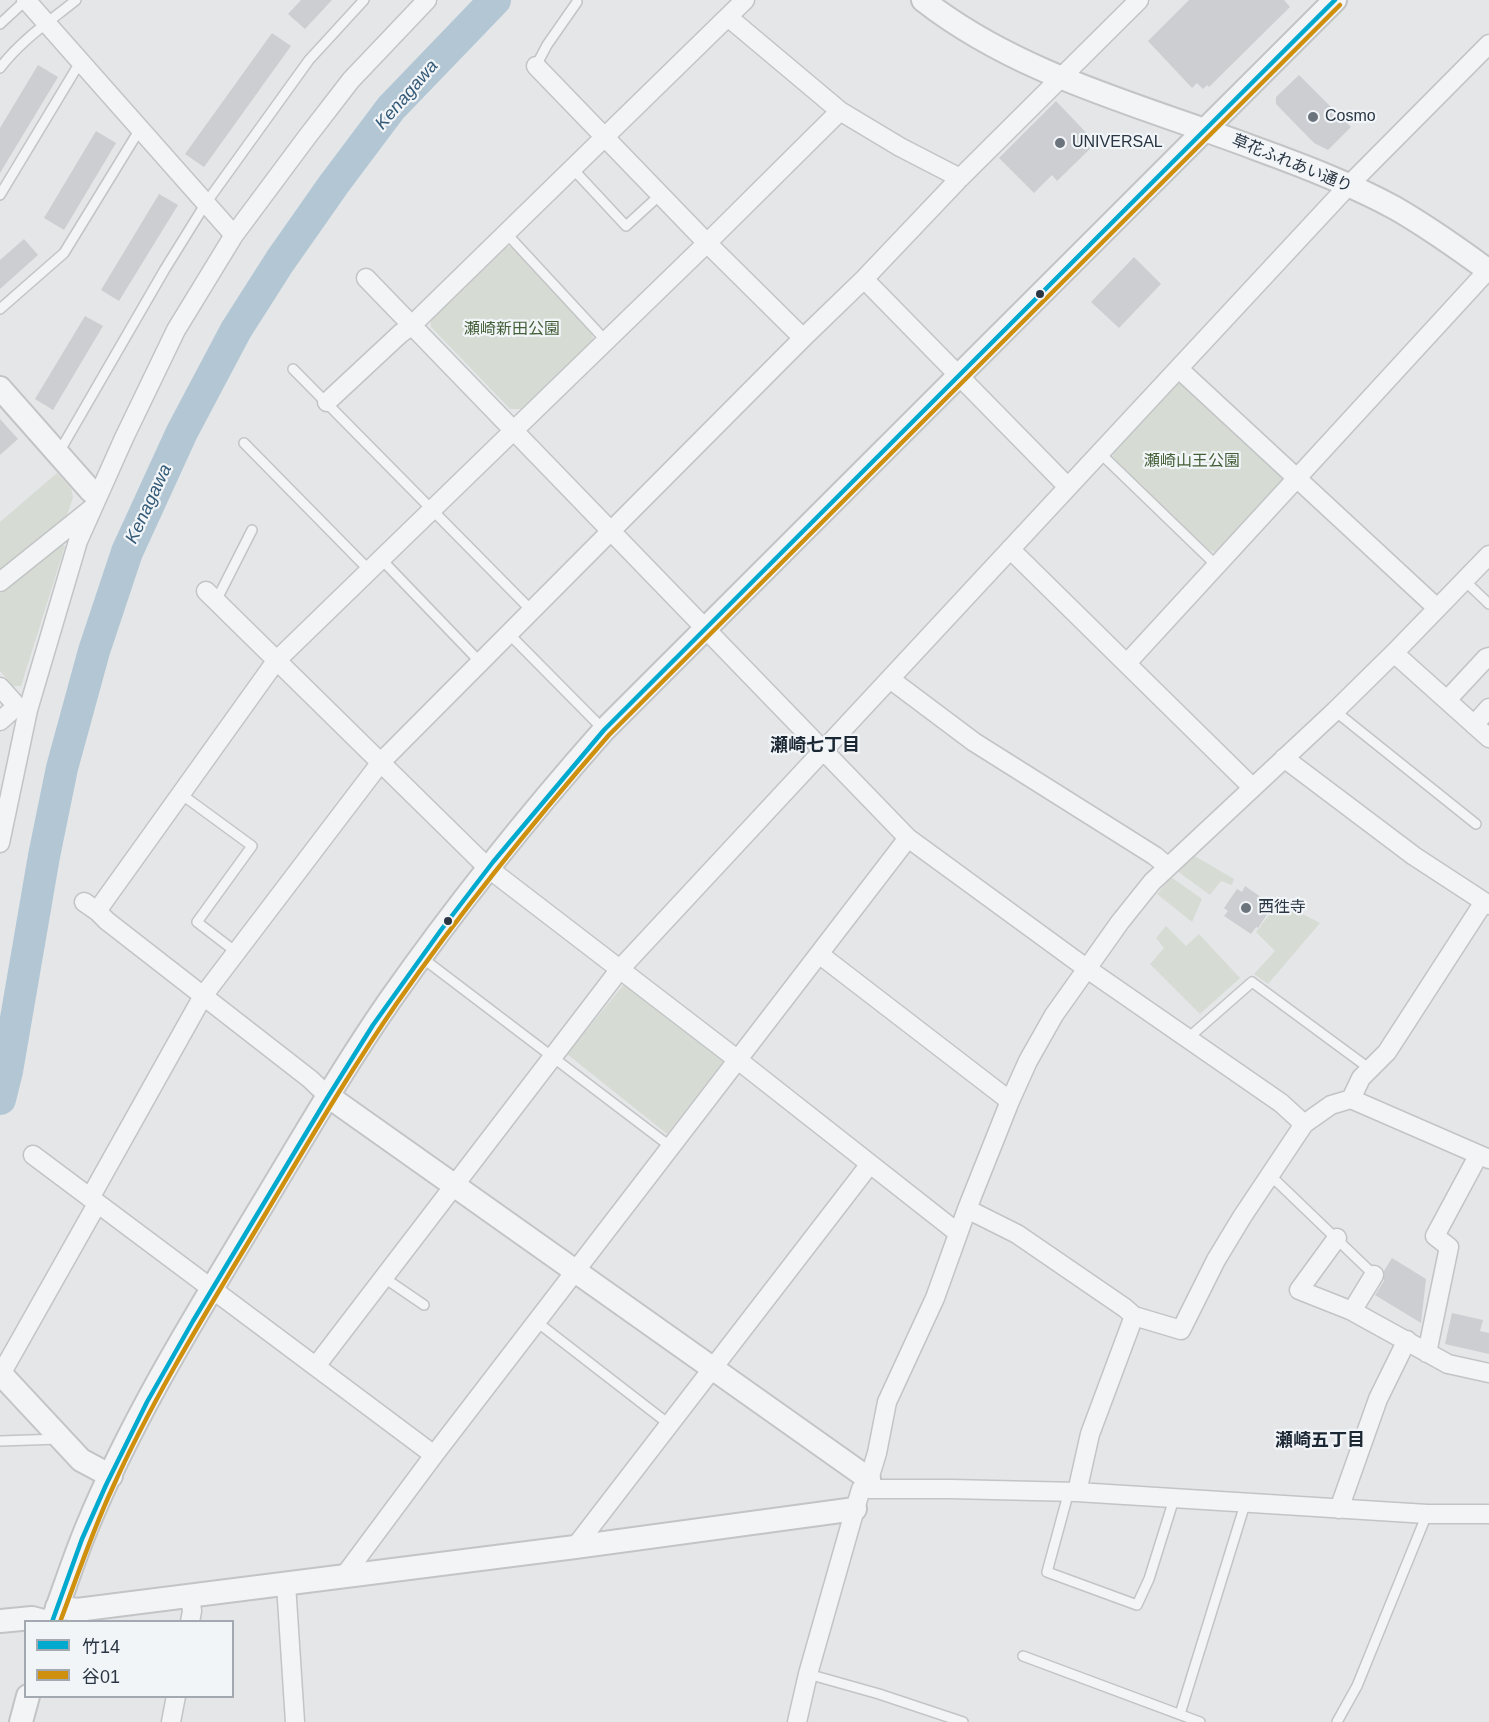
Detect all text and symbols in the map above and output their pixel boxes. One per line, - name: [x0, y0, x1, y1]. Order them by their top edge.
- water label: Kenagawa: [371, 56, 443, 134]
- place label: Cosmo: [1325, 107, 1376, 127]
- marker: Cosmo: [1306, 110, 1320, 124]
- street label: 草花ふれあい通り: [1229, 131, 1355, 197]
- place label: UNIVERSAL: [1072, 133, 1163, 153]
- marker: UNIVERSAL: [1053, 136, 1067, 150]
- unlabelled marker: [1034, 288, 1046, 300]
- park label: 瀬崎新田公園: [464, 320, 560, 340]
- park label: 瀬崎山王公園: [1144, 452, 1240, 472]
- water label: Kenagawa: [121, 461, 177, 547]
- district label: 瀬崎七丁目: [770, 735, 860, 757]
- place label: 西徃寺: [1258, 898, 1306, 918]
- marker: 西徃寺: [1239, 901, 1253, 915]
- unlabelled marker: [442, 915, 454, 927]
- district label: 瀬崎五丁目: [1275, 1430, 1365, 1452]
- legend: [24, 1620, 234, 1698]
- text: 竹14: [82, 1637, 120, 1657]
- text: 谷01: [82, 1667, 120, 1687]

